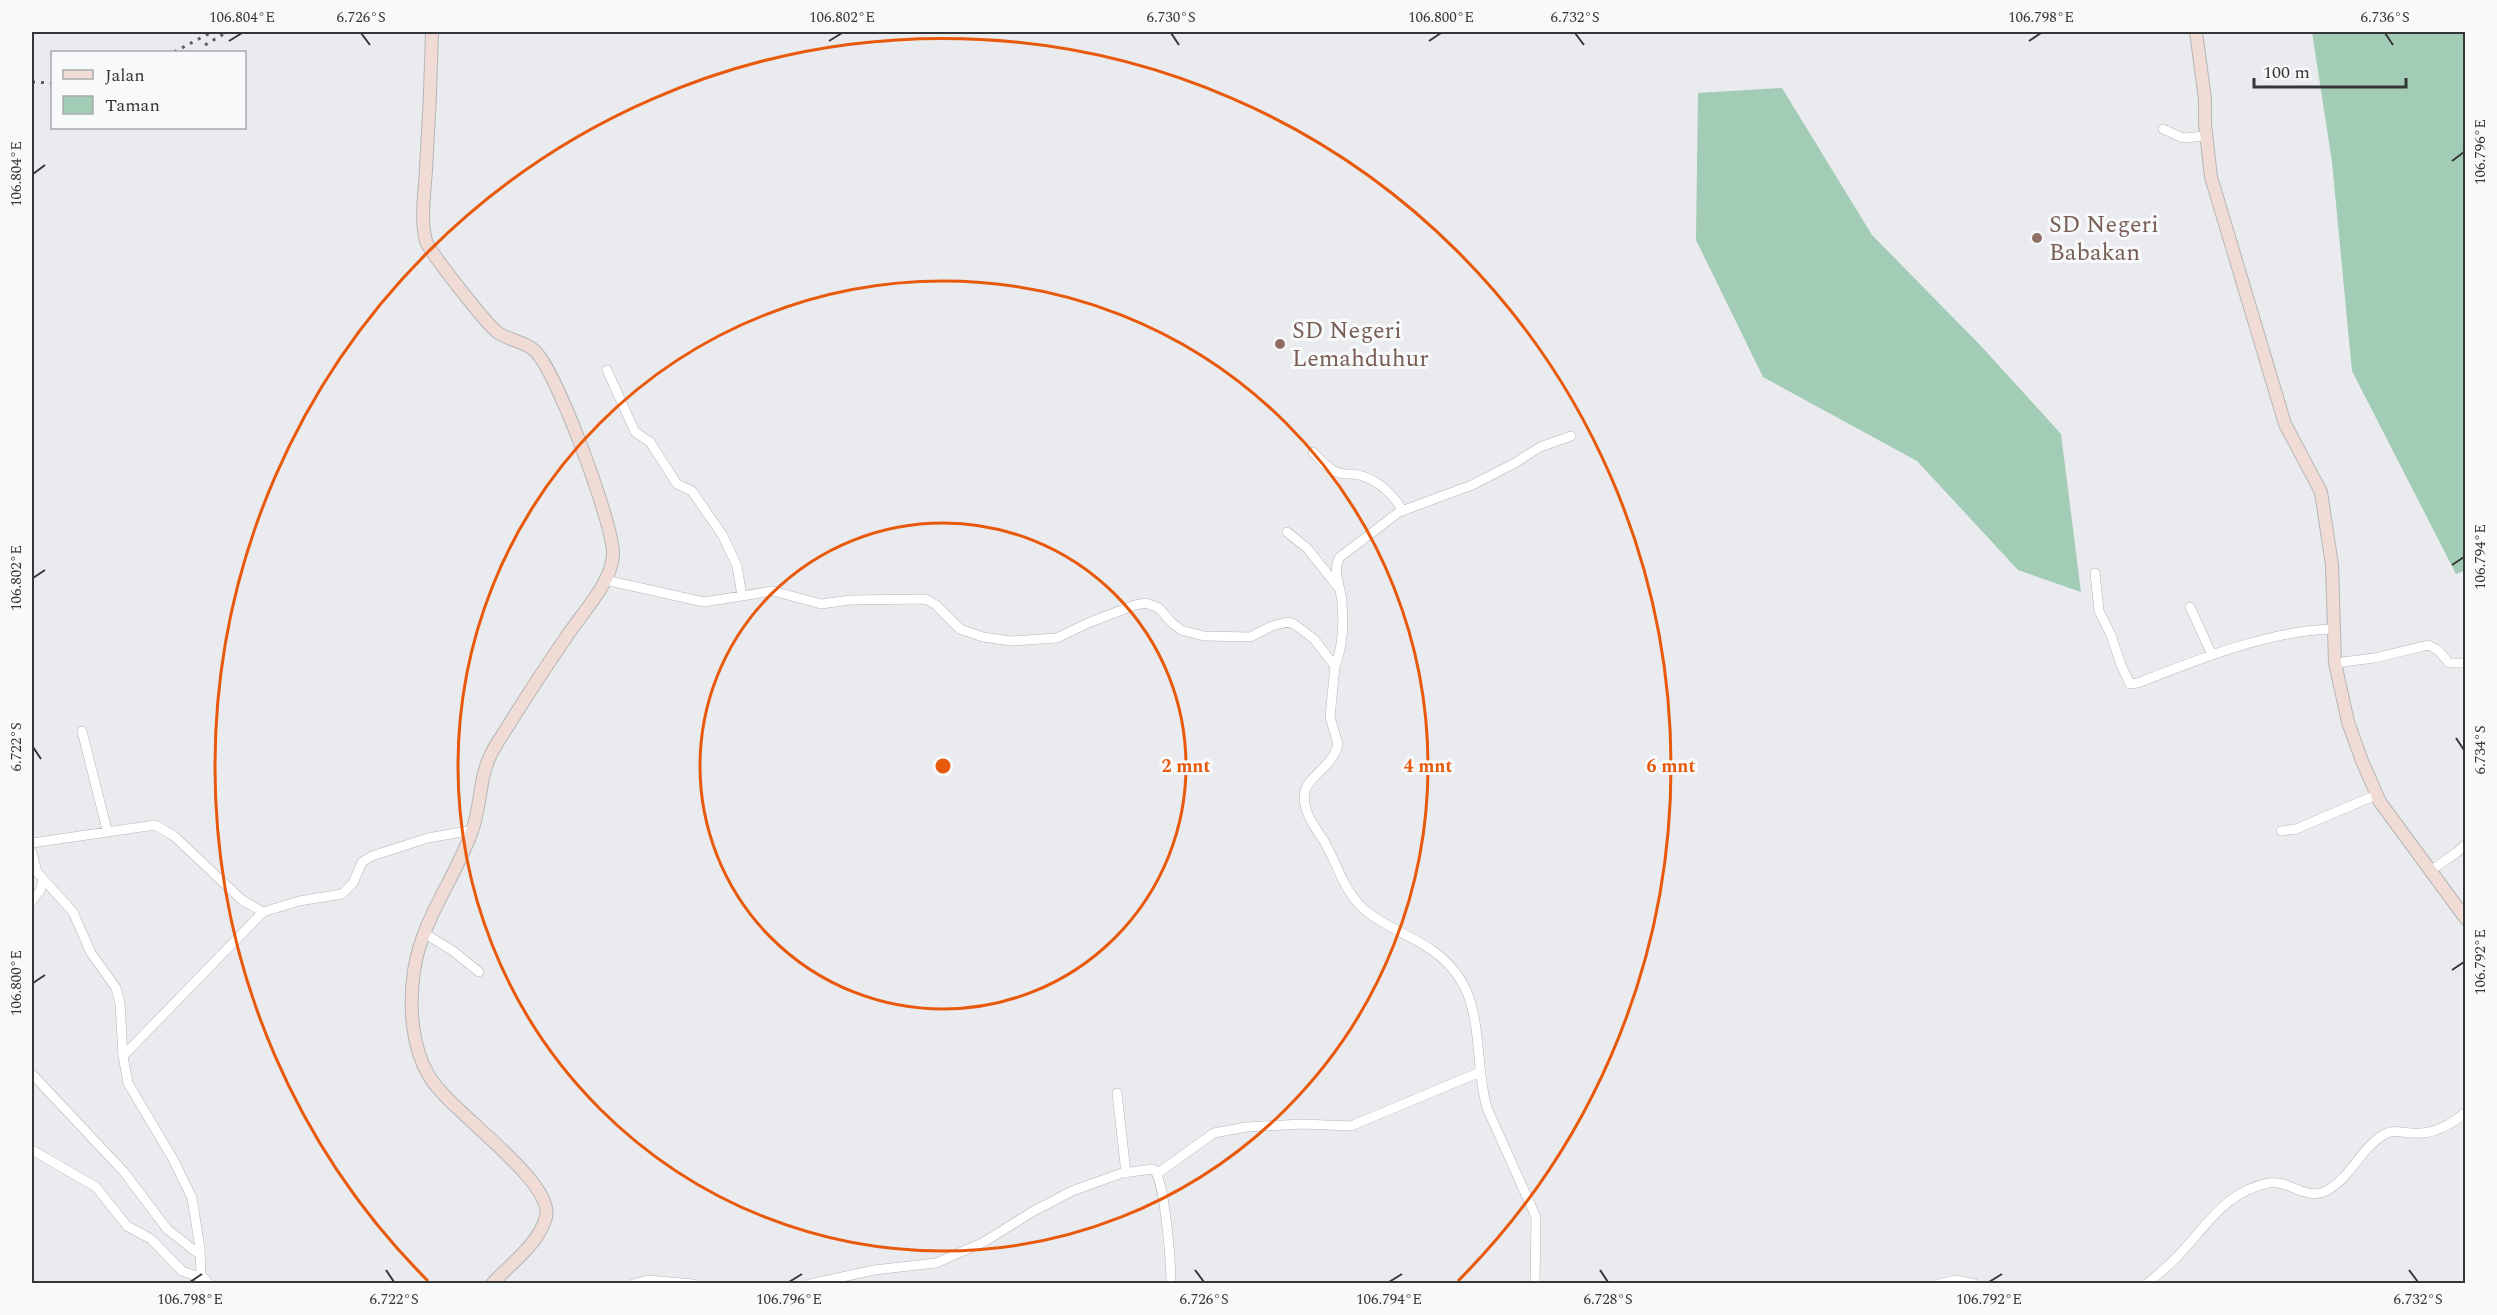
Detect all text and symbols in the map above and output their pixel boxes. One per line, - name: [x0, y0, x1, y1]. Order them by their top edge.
- text: 106.804°E: [209, 6, 275, 29]
- text: 6.726°S: [336, 6, 386, 29]
- text: 106.802°E: [809, 6, 875, 29]
- text: 6.730°S: [1146, 6, 1196, 29]
- text: 106.800°E: [1408, 6, 1474, 29]
- text: 6.732°S: [1550, 6, 1600, 29]
- text: 106.798°E: [2008, 6, 2074, 29]
- text: 6.736°S: [2360, 6, 2410, 29]
- legend: [51, 51, 246, 129]
- scale bar: [2254, 51, 2406, 89]
- text: 100 m: [2263, 59, 2310, 86]
- text: Jalan: [105, 62, 145, 89]
- text: Taman: [105, 92, 160, 119]
- text: 106.796°E: [2469, 119, 2492, 185]
- text: 106.804°E: [5, 141, 28, 207]
- place label: SD Negeri Babakan: [2049, 207, 2159, 271]
- marker: SD Negeri Babakan: [2030, 231, 2044, 245]
- place label: SD Negeri Lemahduhur: [1292, 313, 1429, 377]
- marker: SD Negeri Lemahduhur: [1273, 337, 1287, 351]
- text: 106.794°E: [2469, 524, 2492, 590]
- text: 106.802°E: [5, 545, 28, 611]
- text: 6.722°S: [5, 722, 28, 772]
- text: 6.734°S: [2469, 725, 2492, 775]
- text: 2 mnt: [1162, 753, 1210, 780]
- text: 4 mnt: [1404, 753, 1452, 780]
- text: 6 mnt: [1647, 753, 1695, 780]
- centre of rings: [933, 756, 953, 776]
- text: 106.792°E: [2469, 929, 2492, 995]
- text: 106.800°E: [5, 950, 28, 1016]
- text: 106.798°E: [157, 1288, 223, 1311]
- text: 6.722°S: [369, 1288, 419, 1311]
- text: 106.796°E: [756, 1288, 822, 1311]
- text: 6.726°S: [1179, 1288, 1229, 1311]
- text: 106.794°E: [1356, 1288, 1422, 1311]
- text: 6.728°S: [1583, 1288, 1633, 1311]
- text: 106.792°E: [1956, 1288, 2022, 1311]
- text: 6.732°S: [2393, 1288, 2443, 1311]

